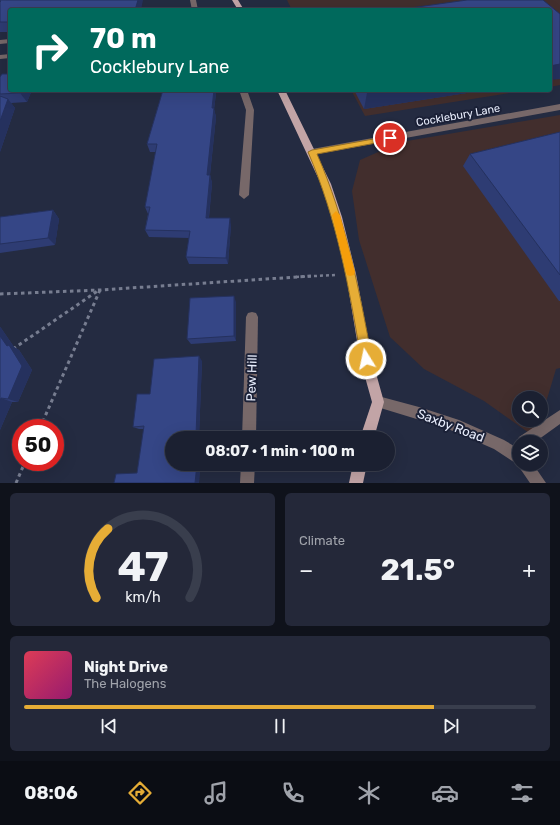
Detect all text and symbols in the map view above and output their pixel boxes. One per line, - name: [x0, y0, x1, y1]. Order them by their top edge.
- text: 70 m: [90, 22, 157, 55]
- icon: right: [24, 24, 76, 76]
- text: Cocklebury Lane: [90, 56, 229, 78]
- street label: Cocklebury Lane: [415, 102, 501, 129]
- pin: [373, 121, 407, 155]
- icon: arrive: [379, 127, 401, 149]
- position arrow: [345, 338, 387, 380]
- street label: Pew Hill: [243, 354, 260, 402]
- map controls: [512, 391, 548, 471]
- button: search: [512, 391, 548, 427]
- street label: Saxby Road: [415, 406, 486, 445]
- speed limit sign: 50: [12, 419, 64, 471]
- button: layers: [512, 435, 548, 471]
- text: 08:07 · 1 min · 100 m: [205, 442, 355, 460]
- text: Climate: [299, 533, 345, 548]
- text: 47: [117, 541, 168, 590]
- text: 21.5°: [380, 552, 455, 588]
- text: −: [299, 557, 313, 584]
- text: +: [522, 557, 536, 584]
- text: km/h: [125, 588, 160, 605]
- text: Night Drive: [84, 658, 168, 676]
- text: The Halogens: [84, 676, 166, 691]
- icon: previous: [98, 715, 120, 737]
- icon: pause: [269, 715, 291, 737]
- icon: next: [440, 715, 462, 737]
- icon: directions: [126, 779, 154, 807]
- icon: music: [202, 779, 230, 807]
- icon: phone: [279, 779, 307, 807]
- icon: climate: [355, 779, 383, 807]
- icon: car: [431, 779, 459, 807]
- icon: filters: [508, 779, 536, 807]
- text: 08:06: [24, 782, 78, 804]

